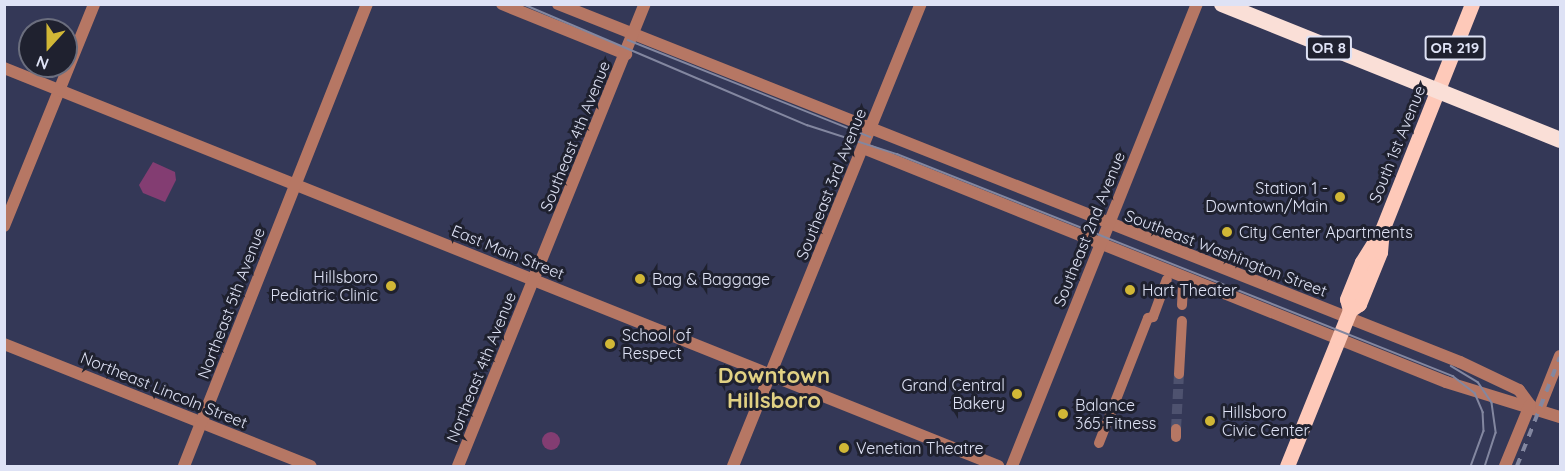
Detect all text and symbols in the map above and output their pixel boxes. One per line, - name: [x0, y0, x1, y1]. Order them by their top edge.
- north arrow: [18, 18, 78, 78]
- road number: OR 8: [1305, 36, 1353, 60]
- road number: OR 219: [1424, 36, 1486, 60]
- text: N: [33, 51, 51, 74]
- street label: Southeast 4th Avenue: [536, 58, 614, 214]
- street label: South 1st Avenue: [1365, 83, 1429, 205]
- street label: Southeast 3rd Avenue: [792, 106, 870, 262]
- street label: Southeast 2nd Avenue: [1049, 149, 1129, 309]
- place label: Station 1 - Downtown/Main: [1205, 178, 1328, 216]
- marker: Station 1 - Downtown/Main: [1333, 190, 1347, 204]
- street label: Southeast Washington Street: [1122, 206, 1330, 300]
- street label: East Main Street: [449, 221, 567, 283]
- place label: City Center Apartments: [1239, 222, 1413, 242]
- street label: Northeast 5th Avenue: [193, 225, 269, 381]
- marker: City Center Apartments: [1220, 225, 1234, 239]
- place label: Hillsboro Pediatric Clinic: [271, 267, 378, 305]
- place label: Bag & Baggage: [652, 269, 770, 289]
- marker: Bag & Baggage: [633, 272, 647, 286]
- marker: Hillsboro Pediatric Clinic: [382, 277, 400, 295]
- place label: Hart Theater: [1142, 280, 1237, 300]
- marker: Hart Theater: [1123, 283, 1137, 297]
- street label: Northeast 4th Avenue: [442, 289, 520, 445]
- place label: School of Respect: [622, 325, 691, 363]
- marker: School of Respect: [603, 337, 617, 351]
- street label: Northeast Lincoln Street: [78, 348, 250, 432]
- district label: Downtown Hillsboro: [718, 362, 830, 414]
- place label: Grand Central Bakery: [901, 375, 1005, 413]
- marker: Grand Central Bakery: [1010, 387, 1024, 401]
- place label: Balance 365 Fitness: [1075, 395, 1156, 433]
- place label: Hillsboro Civic Center: [1222, 402, 1310, 440]
- marker: Balance 365 Fitness: [1056, 407, 1070, 421]
- marker: Hillsboro Civic Center: [1203, 414, 1217, 428]
- place label: Venetian Theatre: [856, 438, 984, 458]
- marker: Venetian Theatre: [837, 441, 851, 455]

